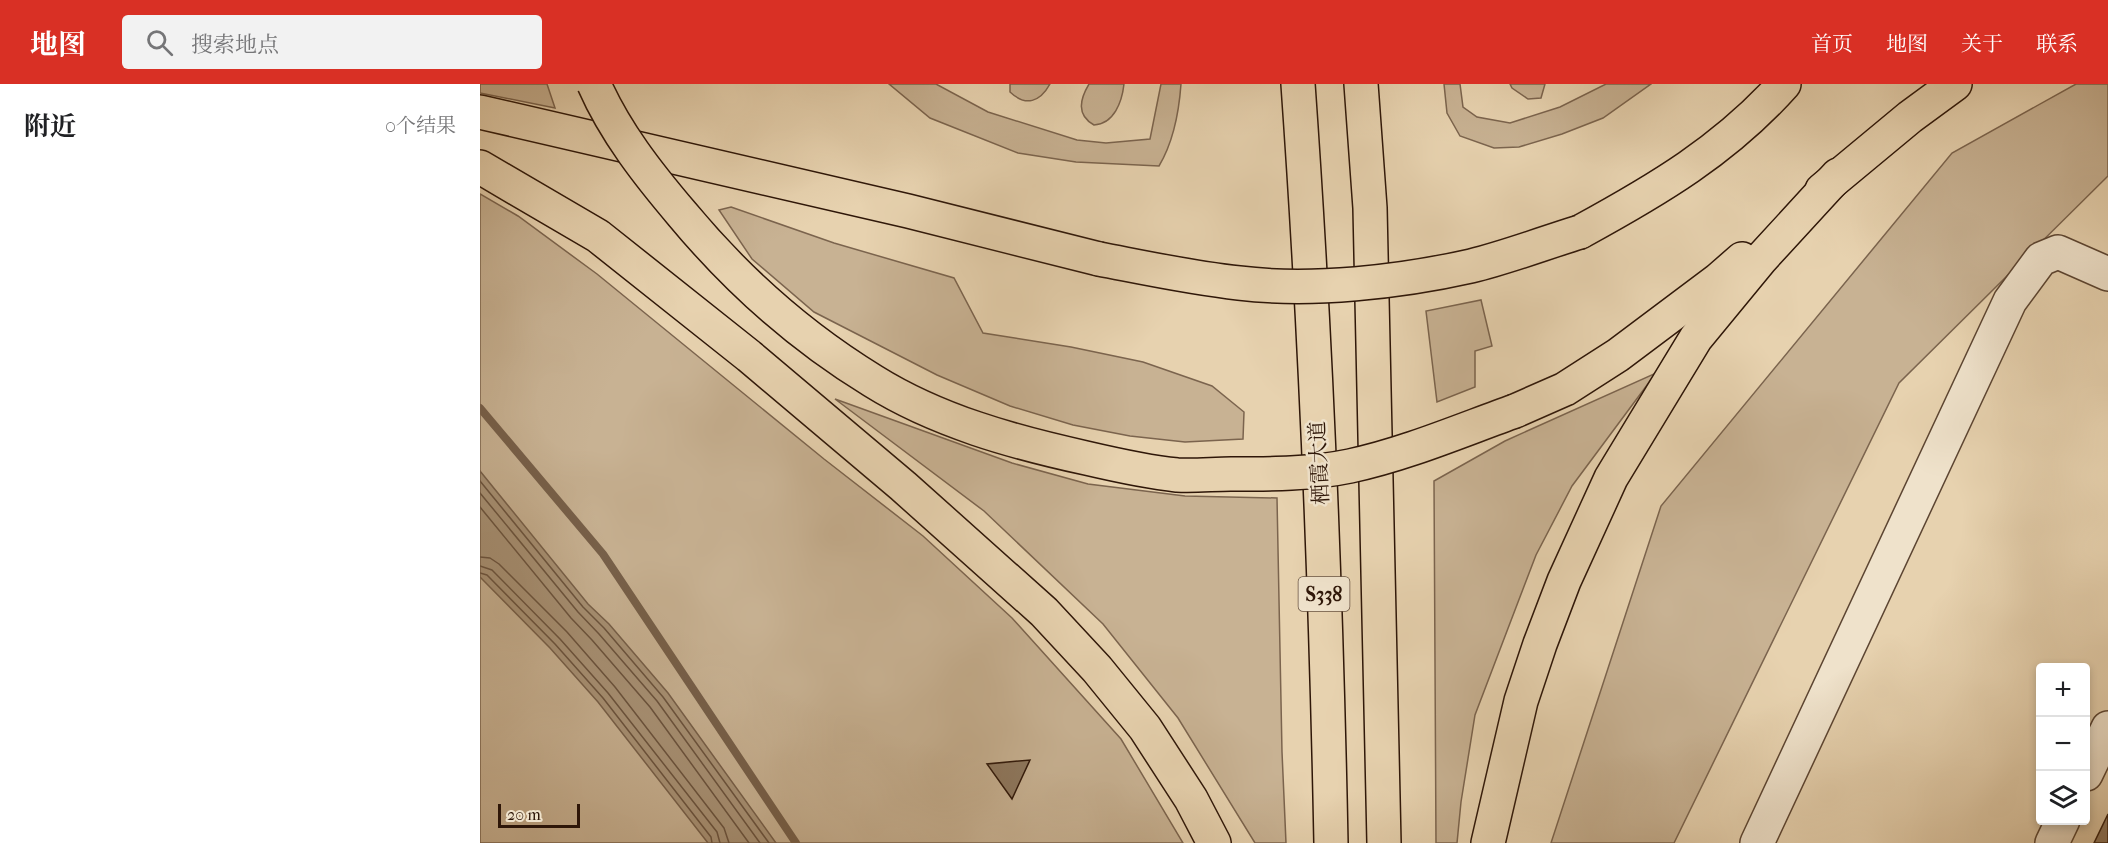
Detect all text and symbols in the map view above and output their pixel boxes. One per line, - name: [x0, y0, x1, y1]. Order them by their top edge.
- search box: [122, 15, 542, 69]
- icon: search: [143, 26, 176, 59]
- text: 地图: [30, 28, 86, 61]
- text: 搜索地点: [191, 32, 279, 58]
- text: 首页: [1811, 32, 1853, 56]
- text: 地图: [1886, 32, 1928, 56]
- text: 关于: [1961, 32, 2003, 56]
- text: 联系: [2036, 32, 2078, 56]
- text: 附近: [24, 111, 76, 142]
- text: 0个结果: [385, 114, 456, 137]
- street label: 栖霞大道: [1305, 420, 1333, 506]
- road number: S338: [1298, 577, 1350, 611]
- map controls: [2036, 663, 2090, 825]
- button: +: [2036, 663, 2090, 717]
- button: −: [2036, 717, 2090, 771]
- button: layers: [2036, 771, 2090, 825]
- scale bar: [498, 801, 580, 828]
- text: 20 m: [507, 805, 541, 824]

